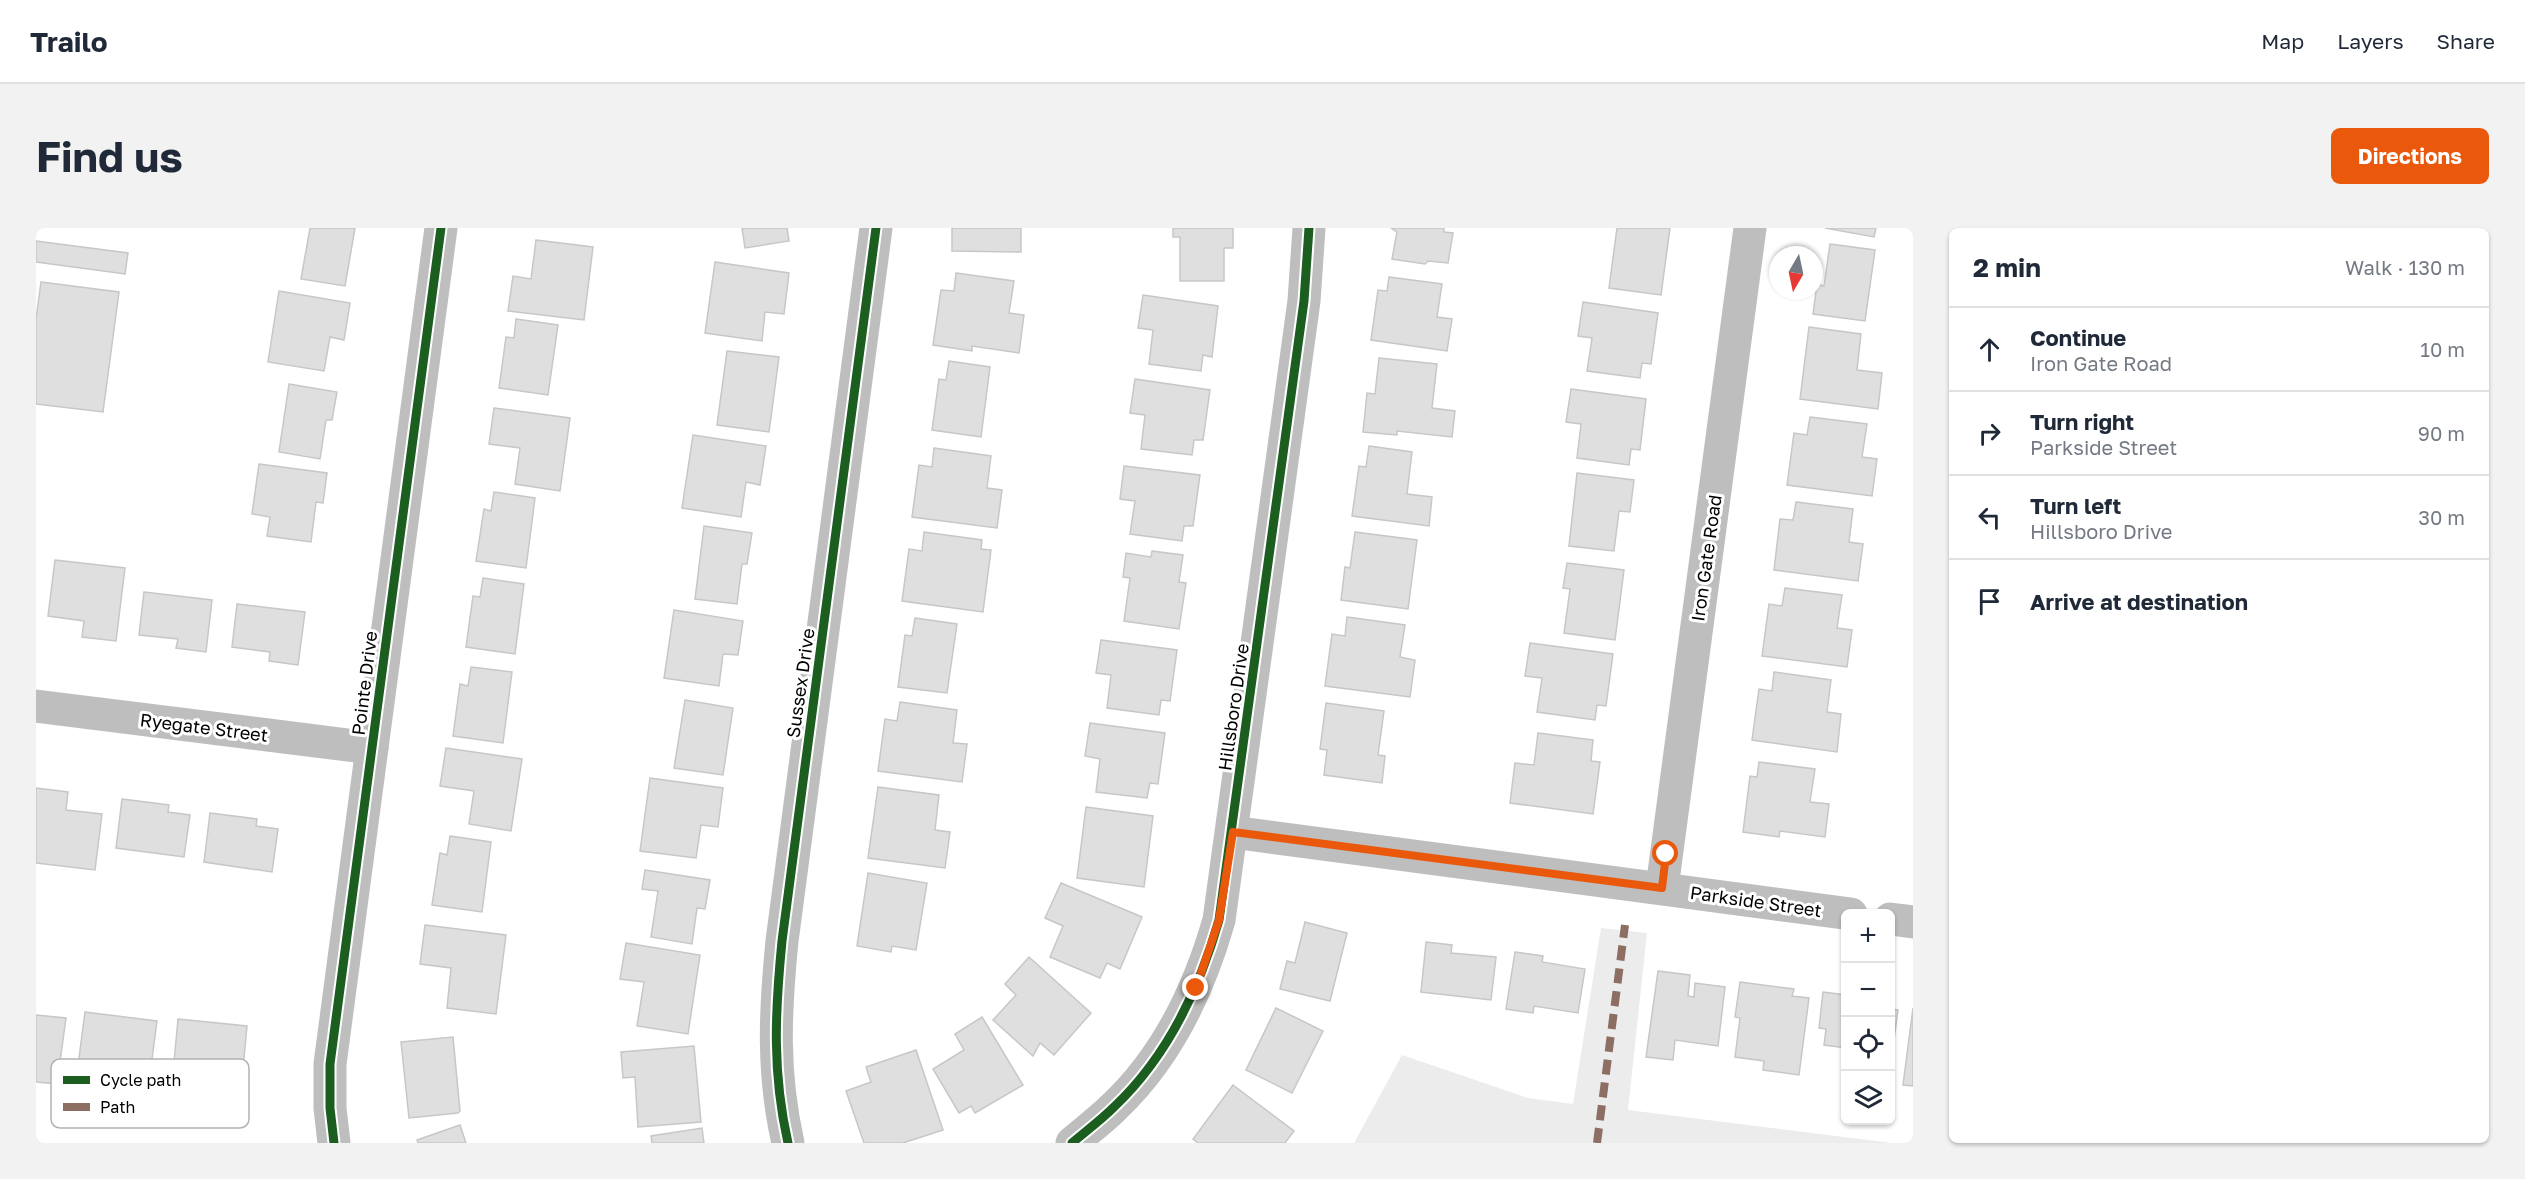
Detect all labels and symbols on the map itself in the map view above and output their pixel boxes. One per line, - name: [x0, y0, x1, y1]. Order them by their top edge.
- north arrow: [1769, 246, 1823, 300]
- street label: Iron Gate Road: [1686, 493, 1726, 623]
- street label: Sussex Drive: [781, 627, 819, 739]
- street label: Pointe Drive: [347, 630, 381, 736]
- street label: Hillsboro Drive: [1213, 642, 1253, 772]
- street label: Ryegate Street: [139, 708, 269, 746]
- route start: [1652, 840, 1678, 866]
- street label: Parkside Street: [1689, 881, 1823, 921]
- route end: [1182, 974, 1208, 1000]
- legend: [51, 1059, 249, 1128]
- text: Cycle path: [100, 1070, 181, 1090]
- text: Path: [100, 1097, 135, 1117]

